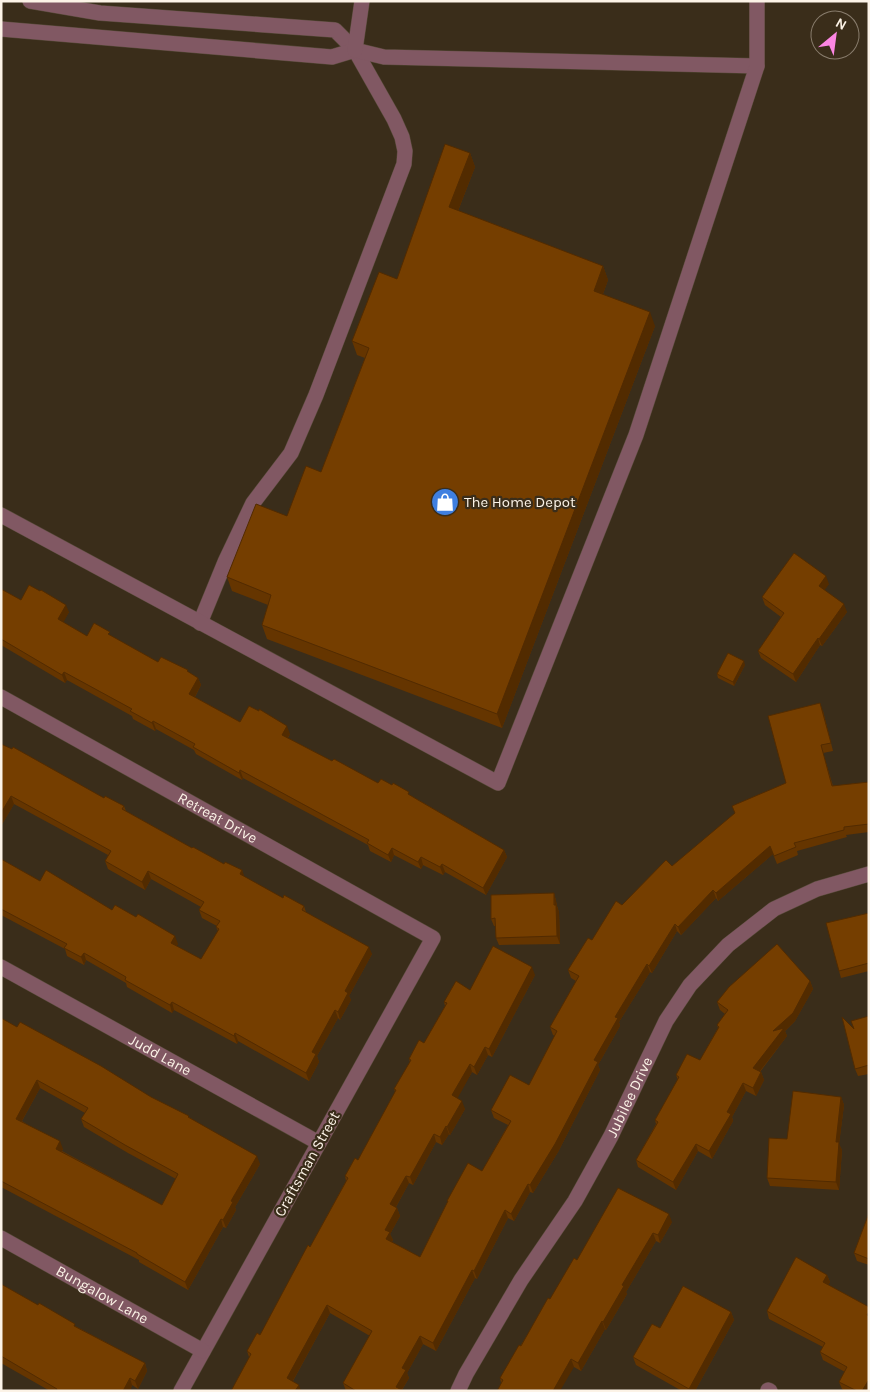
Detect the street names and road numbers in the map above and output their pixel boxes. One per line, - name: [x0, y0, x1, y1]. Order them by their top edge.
- street label: Retreat Drive: [175, 788, 260, 847]
- street label: Judd Lane: [126, 1031, 195, 1080]
- street label: Jubilee Drive: [603, 1054, 657, 1140]
- street label: Craftsman Street: [271, 1108, 344, 1220]
- street label: Bungalow Lane: [53, 1262, 152, 1328]

